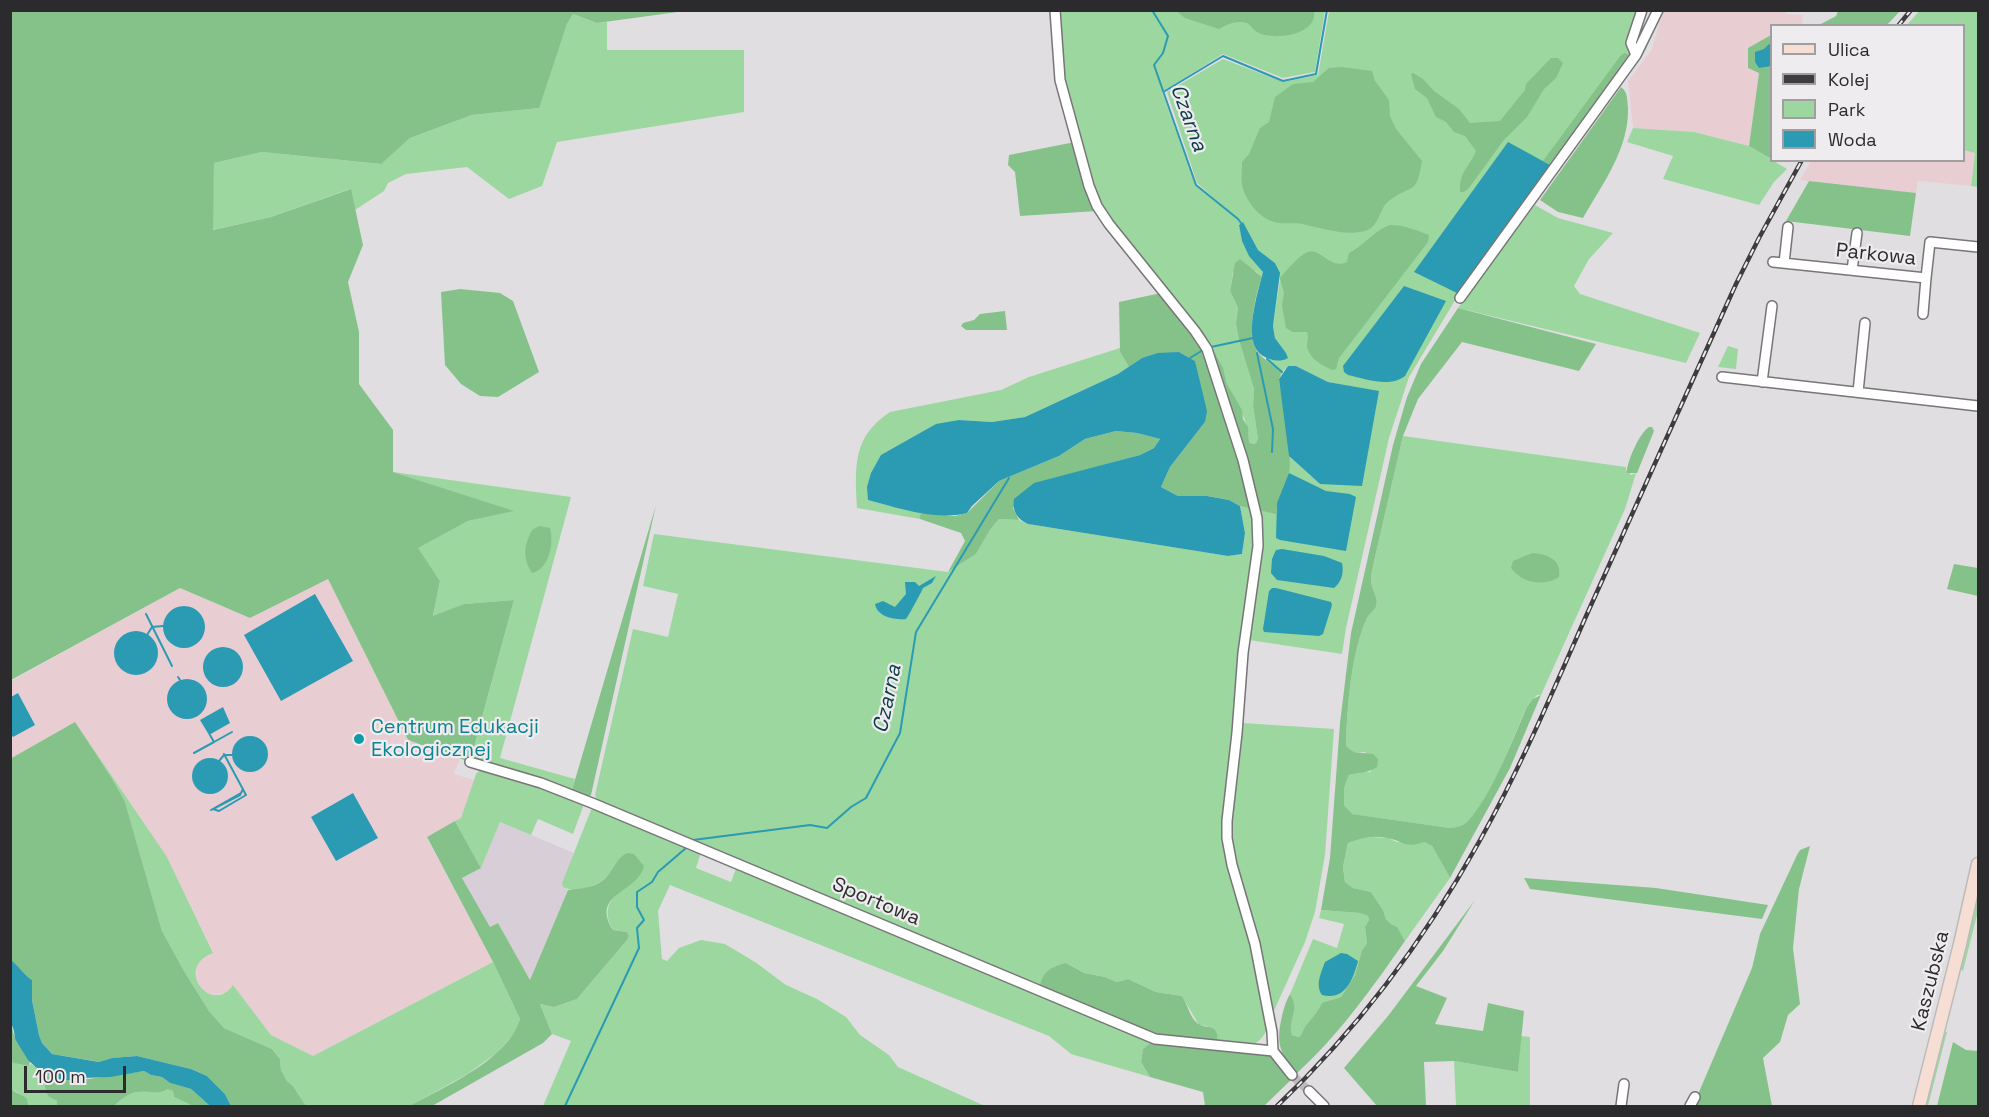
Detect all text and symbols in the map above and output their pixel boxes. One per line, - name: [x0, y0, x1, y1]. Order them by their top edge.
- legend: [1770, 24, 1965, 162]
- text: Ulica: [1828, 38, 1870, 61]
- text: Kolej: [1828, 68, 1869, 91]
- water label: Czarna: [1164, 81, 1212, 155]
- text: Park: [1828, 98, 1865, 121]
- text: Woda: [1828, 128, 1877, 151]
- street label: Parkowa: [1835, 239, 1917, 271]
- water label: Czarna: [868, 662, 908, 736]
- place label: Centrum Edukacji Ekologicznej: [371, 716, 539, 763]
- marker: Centrum Edukacji Ekologicznej: [352, 732, 366, 746]
- street label: Sportowa: [828, 873, 924, 931]
- street label: Kaszubska: [1907, 928, 1955, 1034]
- scale bar: [27, 1054, 129, 1092]
- text: 100 m: [35, 1065, 86, 1088]

